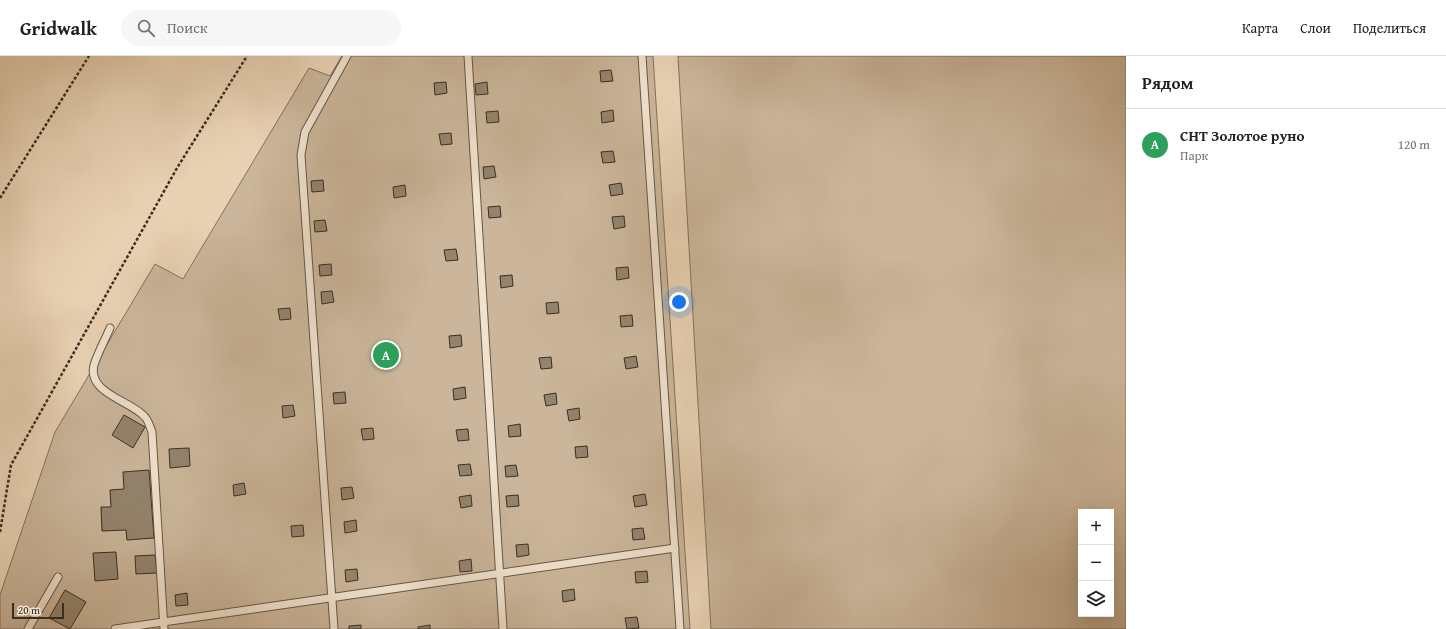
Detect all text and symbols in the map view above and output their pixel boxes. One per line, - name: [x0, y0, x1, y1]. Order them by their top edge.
- search box: [121, 10, 401, 46]
- text: Gridwalk: [20, 14, 97, 42]
- icon: search: [135, 17, 157, 39]
- text: Поиск: [167, 17, 208, 38]
- text: Карта: [1242, 18, 1278, 38]
- text: Слои: [1300, 18, 1331, 38]
- text: Поделиться: [1353, 18, 1426, 38]
- text: Рядом: [1142, 70, 1193, 95]
- text: СНТ Золотое руно: [1180, 125, 1305, 146]
- text: A: [1151, 135, 1159, 154]
- text: 120 m: [1398, 135, 1430, 154]
- text: Парк: [1180, 146, 1208, 165]
- your location: [669, 292, 689, 312]
- pin: A: [373, 340, 399, 370]
- map controls: [1078, 509, 1114, 617]
- button: +: [1078, 509, 1114, 545]
- button: −: [1078, 545, 1114, 581]
- button: layers: [1078, 581, 1114, 617]
- scale bar: [12, 601, 64, 620]
- text: 20 m: [18, 602, 40, 618]

